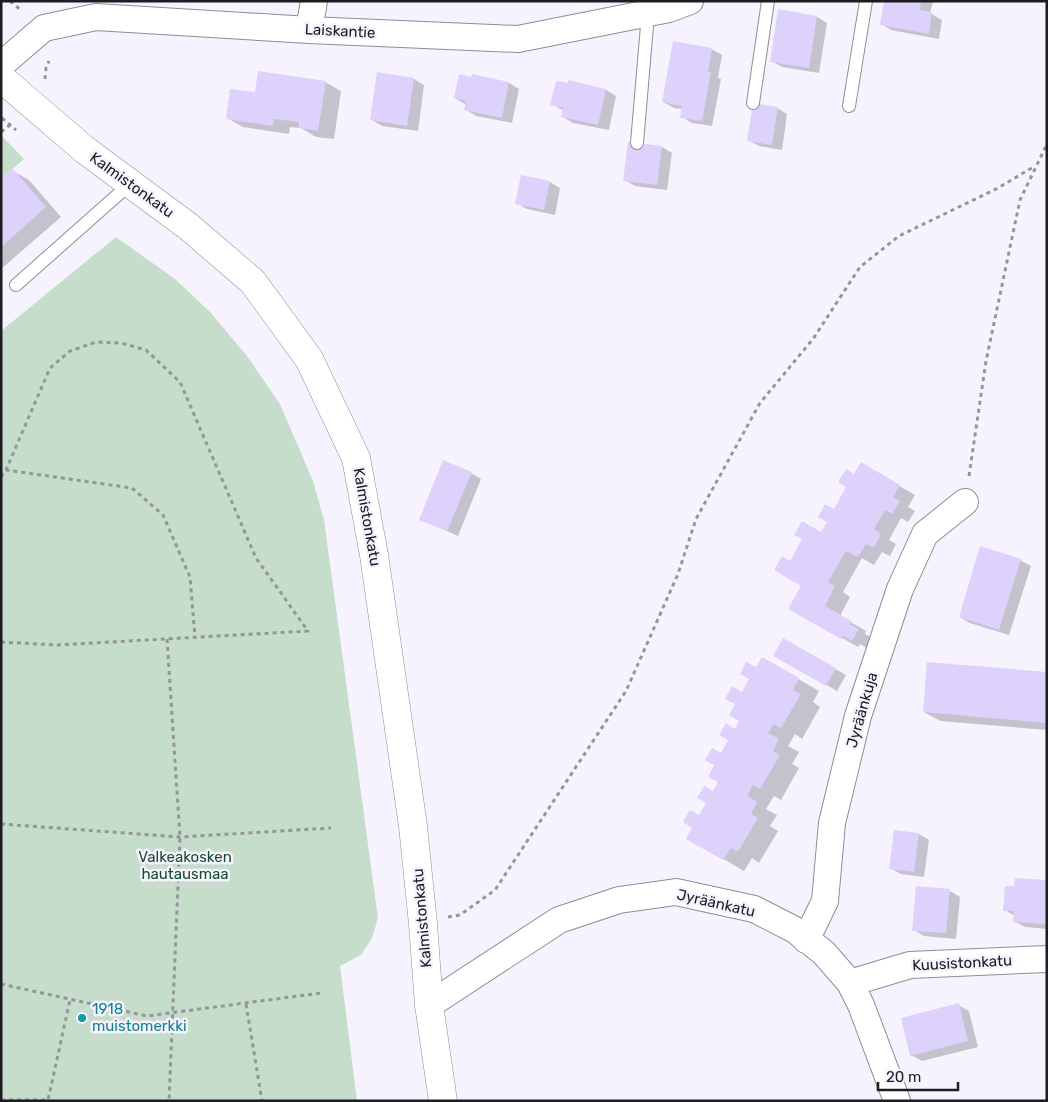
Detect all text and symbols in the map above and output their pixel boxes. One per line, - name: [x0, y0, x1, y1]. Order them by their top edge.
- street label: Laiskantie: [304, 20, 376, 42]
- street label: Kalmistonkatu: [86, 148, 178, 222]
- street label: Kalmistonkatu: [349, 466, 385, 568]
- street label: Jyräänkuja: [843, 670, 881, 750]
- park label: Valkeakosken hautausmaa: [138, 848, 232, 883]
- street label: Kalmistonkatu: [409, 868, 435, 968]
- street label: Jyräänkatu: [675, 885, 757, 921]
- street label: Kuusistonkatu: [912, 951, 1012, 975]
- place label: 1918 muistomerkki: [92, 1000, 187, 1035]
- marker: 1918 muistomerkki: [76, 1012, 88, 1024]
- scale bar: [878, 1060, 958, 1092]
- text: 20 m: [886, 1068, 921, 1086]

